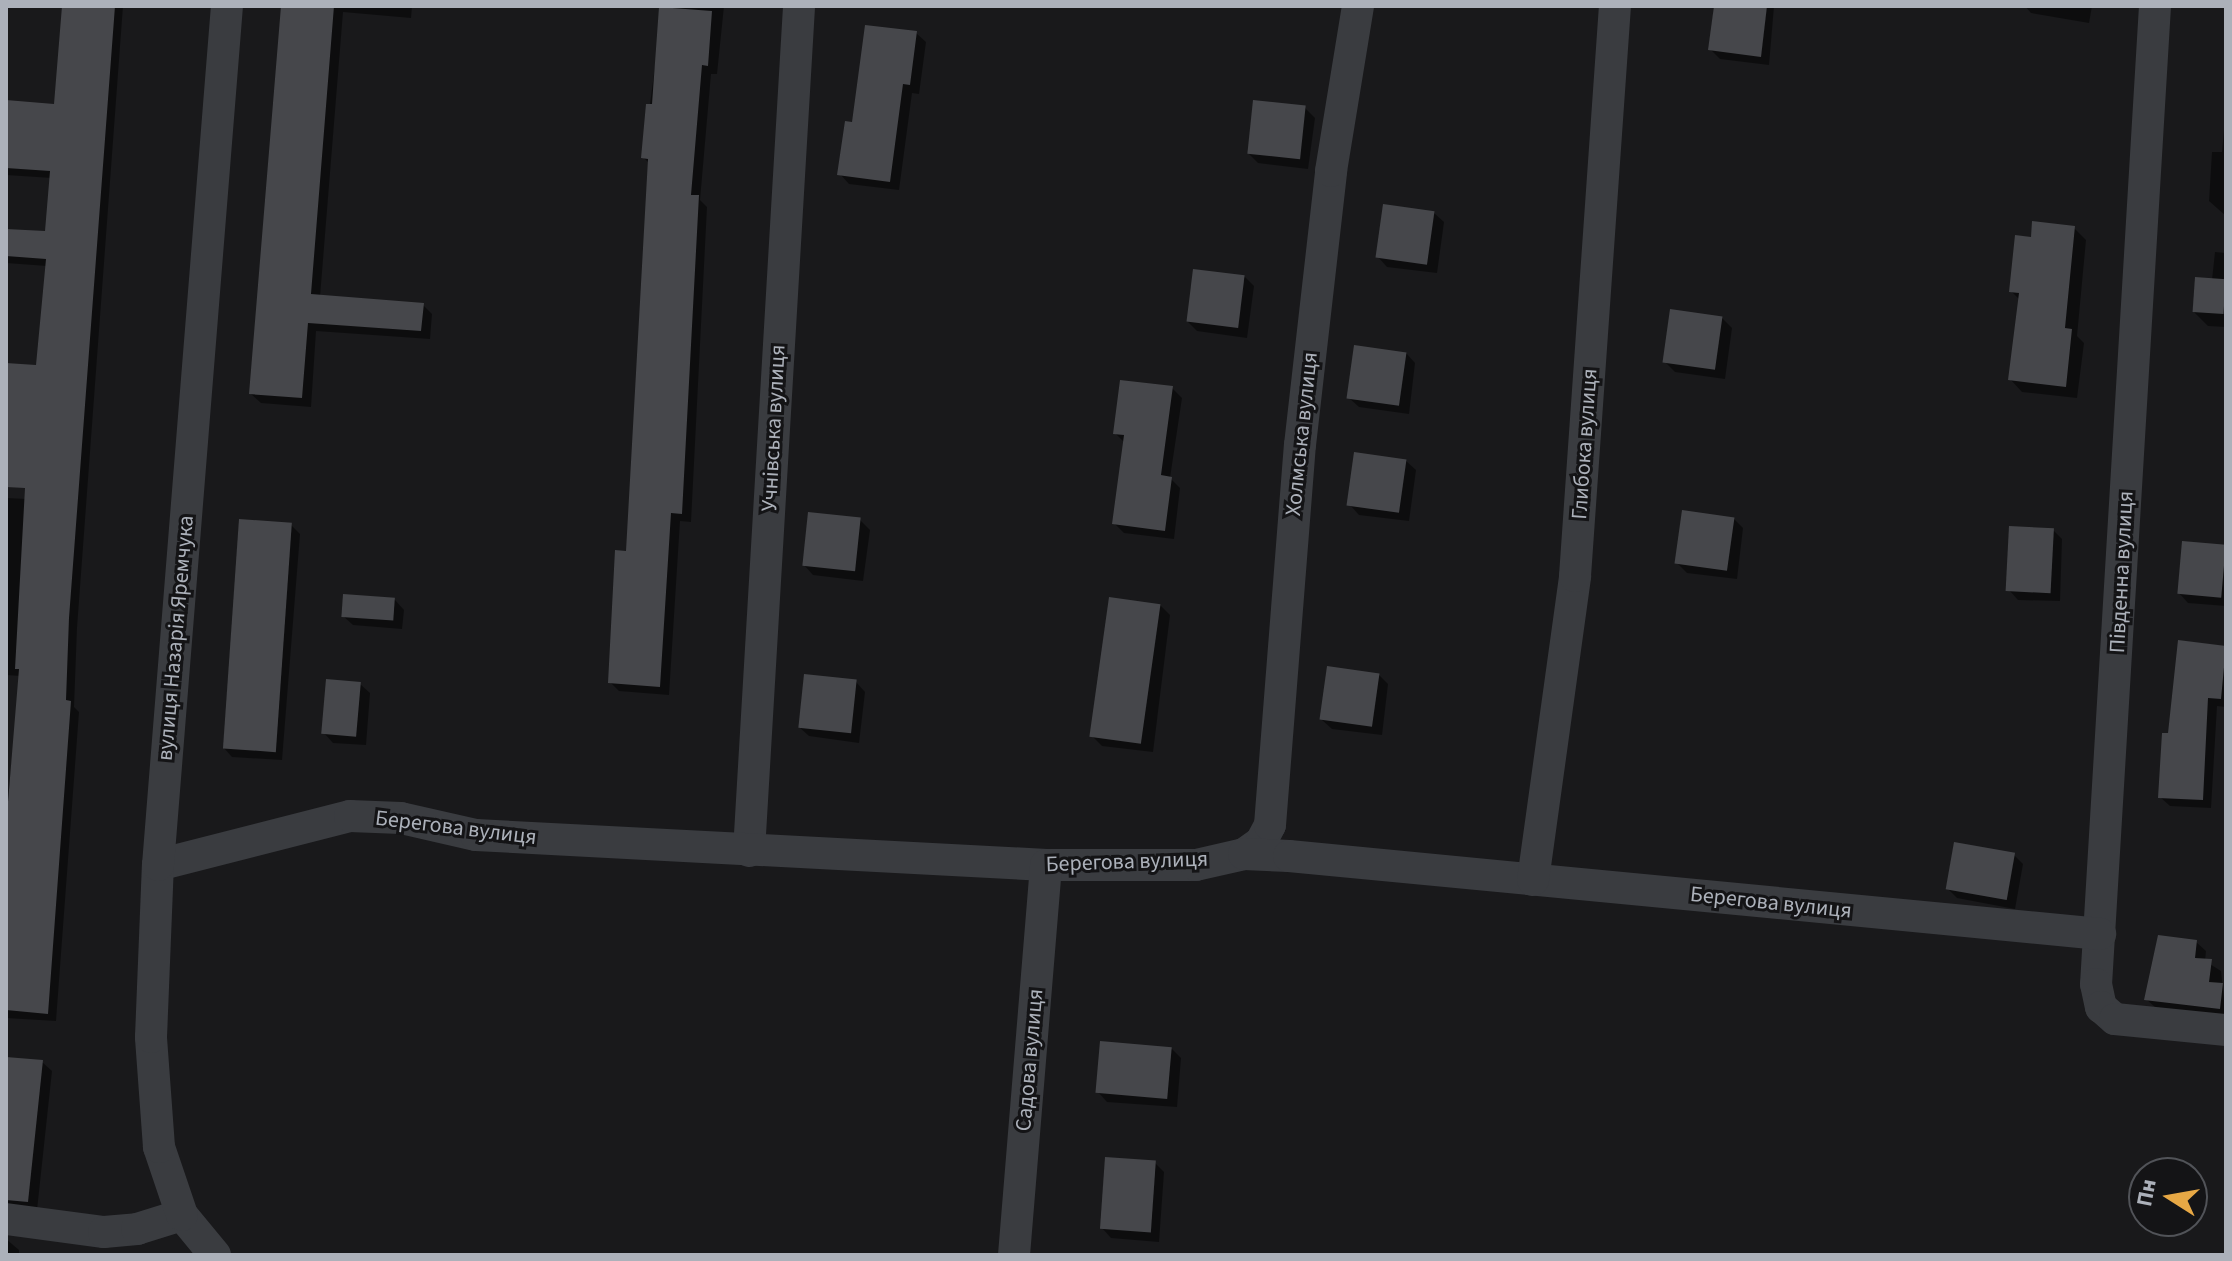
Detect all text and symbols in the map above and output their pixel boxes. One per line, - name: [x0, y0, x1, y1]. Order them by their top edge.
- street label: Учнівська вулиця: [756, 344, 792, 512]
- street label: Холмська вулиця: [1280, 351, 1324, 517]
- street label: Глибока вулиця: [1567, 367, 1603, 521]
- street label: Південна вулиця: [2105, 490, 2139, 654]
- street label: вулиця Назарія Яремчука: [152, 514, 200, 762]
- street label: Берегова вулиця: [374, 805, 538, 851]
- street label: Берегова вулиця: [1045, 846, 1209, 878]
- street label: Берегова вулиця: [1689, 881, 1853, 925]
- street label: Садова вулиця: [1011, 988, 1049, 1132]
- north arrow: [2128, 1157, 2208, 1237]
- text: Пн: [2128, 1176, 2165, 1209]

